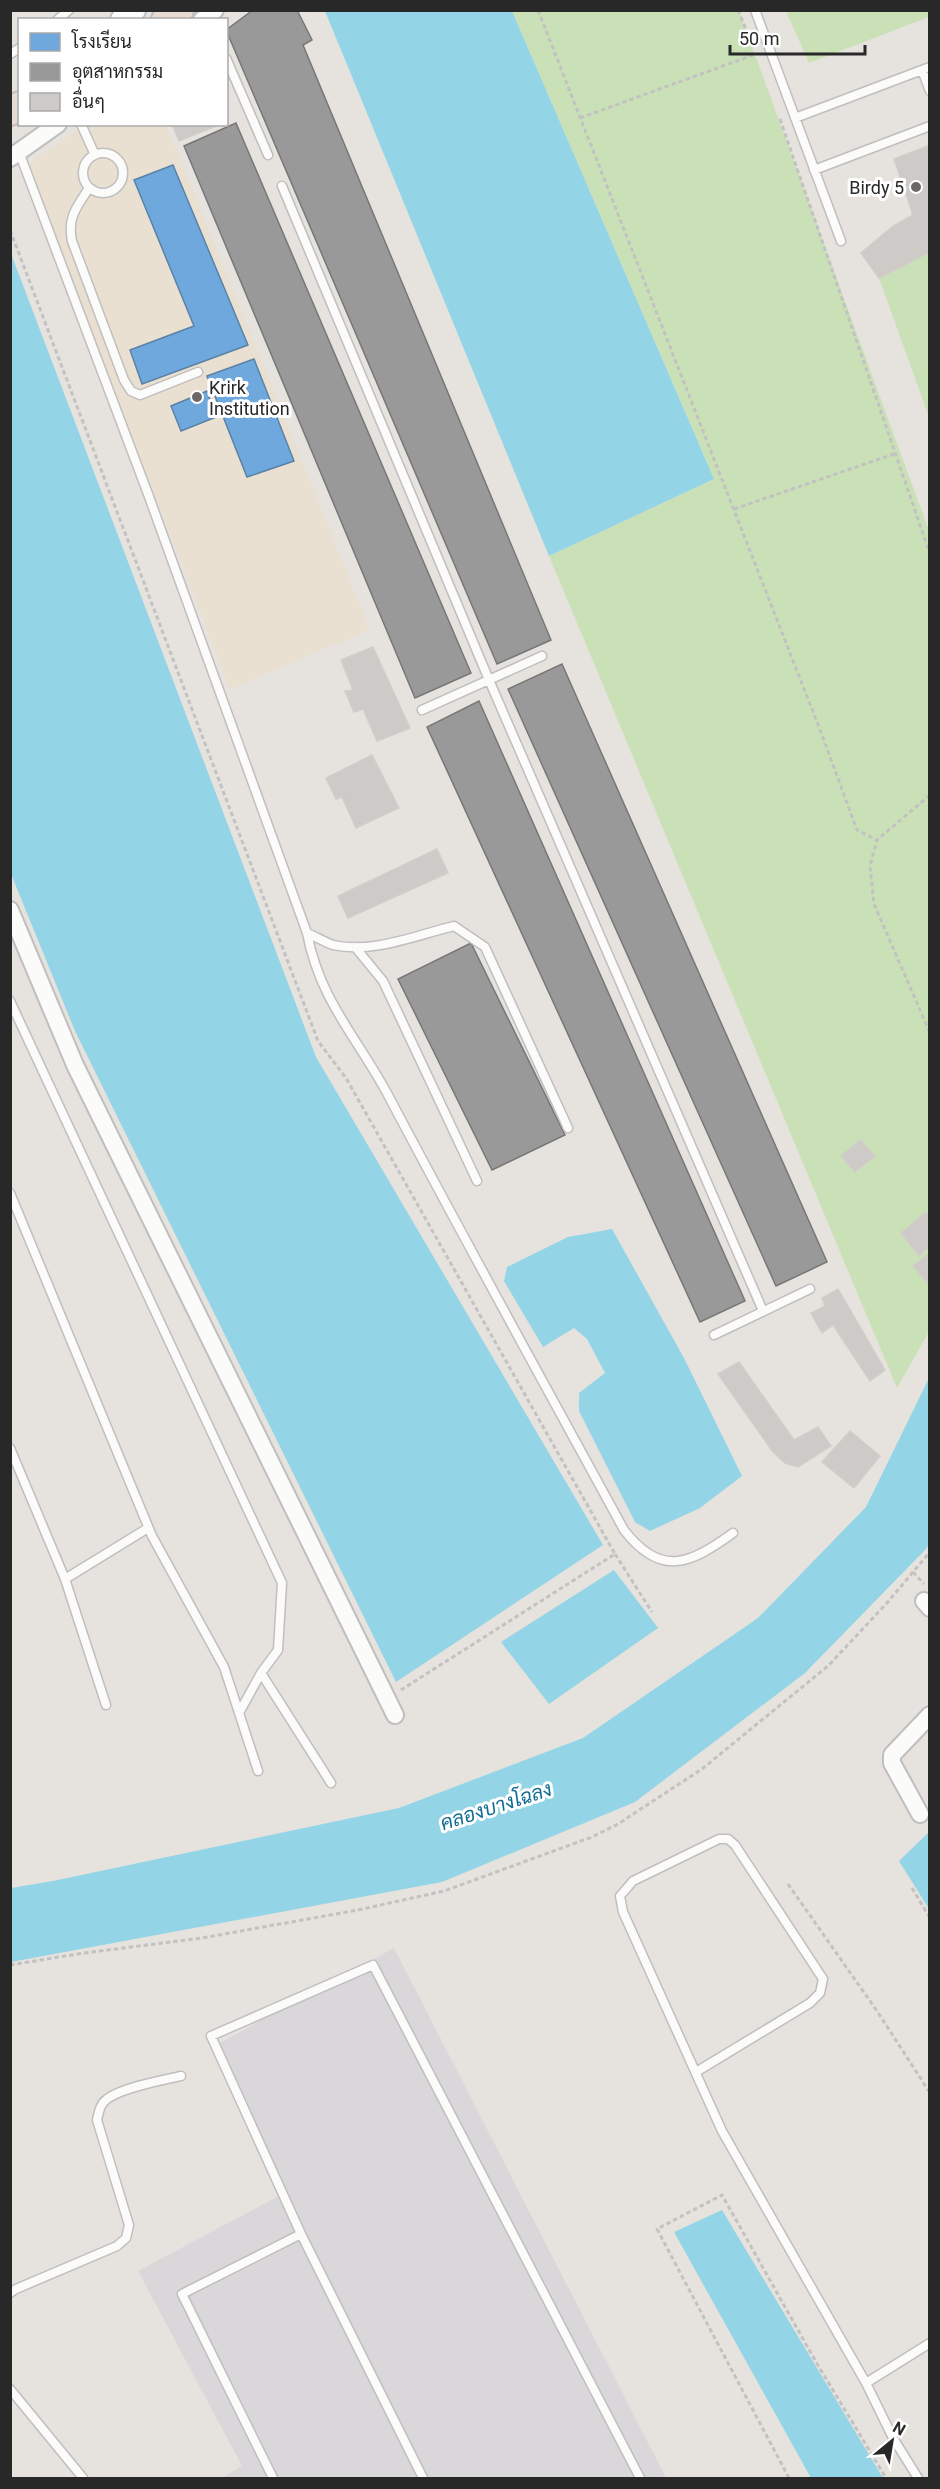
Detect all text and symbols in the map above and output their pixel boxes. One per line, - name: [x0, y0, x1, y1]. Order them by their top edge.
- legend: [18, 18, 228, 126]
- scale bar: [730, 18, 865, 56]
- text: 50 m: [739, 28, 779, 49]
- text: โรงเรียน: [71, 29, 132, 52]
- text: อุตสาหกรรม: [72, 61, 163, 84]
- text: อื่นๆ: [72, 86, 105, 113]
- place label: Birdy 5: [849, 177, 904, 198]
- marker: Birdy 5: [909, 180, 923, 194]
- place label: Krirk Institution: [209, 377, 290, 419]
- marker: Krirk Institution: [190, 390, 204, 404]
- water label: คลองบางโฉลง: [437, 1776, 555, 1835]
- north arrow: [862, 2411, 922, 2471]
- text: N: [890, 2417, 909, 2439]

